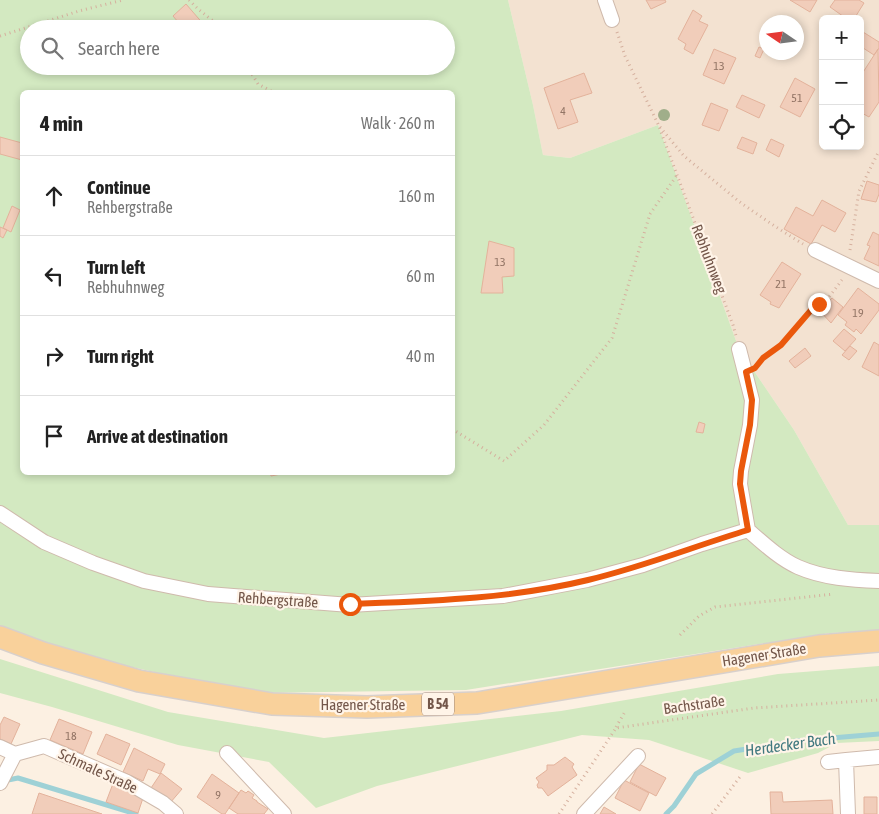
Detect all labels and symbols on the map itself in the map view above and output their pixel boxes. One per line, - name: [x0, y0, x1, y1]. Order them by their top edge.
- north arrow: [759, 15, 804, 60]
- house number: 13: [713, 59, 725, 73]
- house number: 51: [791, 91, 803, 105]
- house number: 4: [560, 104, 566, 118]
- street label: Rebhuhnweg: [689, 222, 731, 296]
- house number: 13: [494, 255, 506, 269]
- house number: 21: [775, 277, 787, 291]
- route end: [808, 293, 831, 316]
- house number: 19: [852, 306, 864, 320]
- street label: Rehbergstraße: [237, 588, 319, 611]
- route start: [339, 593, 362, 616]
- street label: Hagener Straße: [721, 639, 807, 670]
- road number: B 54: [422, 692, 454, 716]
- street label: Bachstraße: [662, 692, 726, 717]
- street label: Hagener Straße: [321, 696, 406, 713]
- house number: 18: [65, 729, 77, 743]
- water label: Herdecker Bach: [744, 729, 836, 759]
- street label: Schmale Straße: [56, 745, 141, 796]
- house number: 9: [215, 788, 221, 802]

